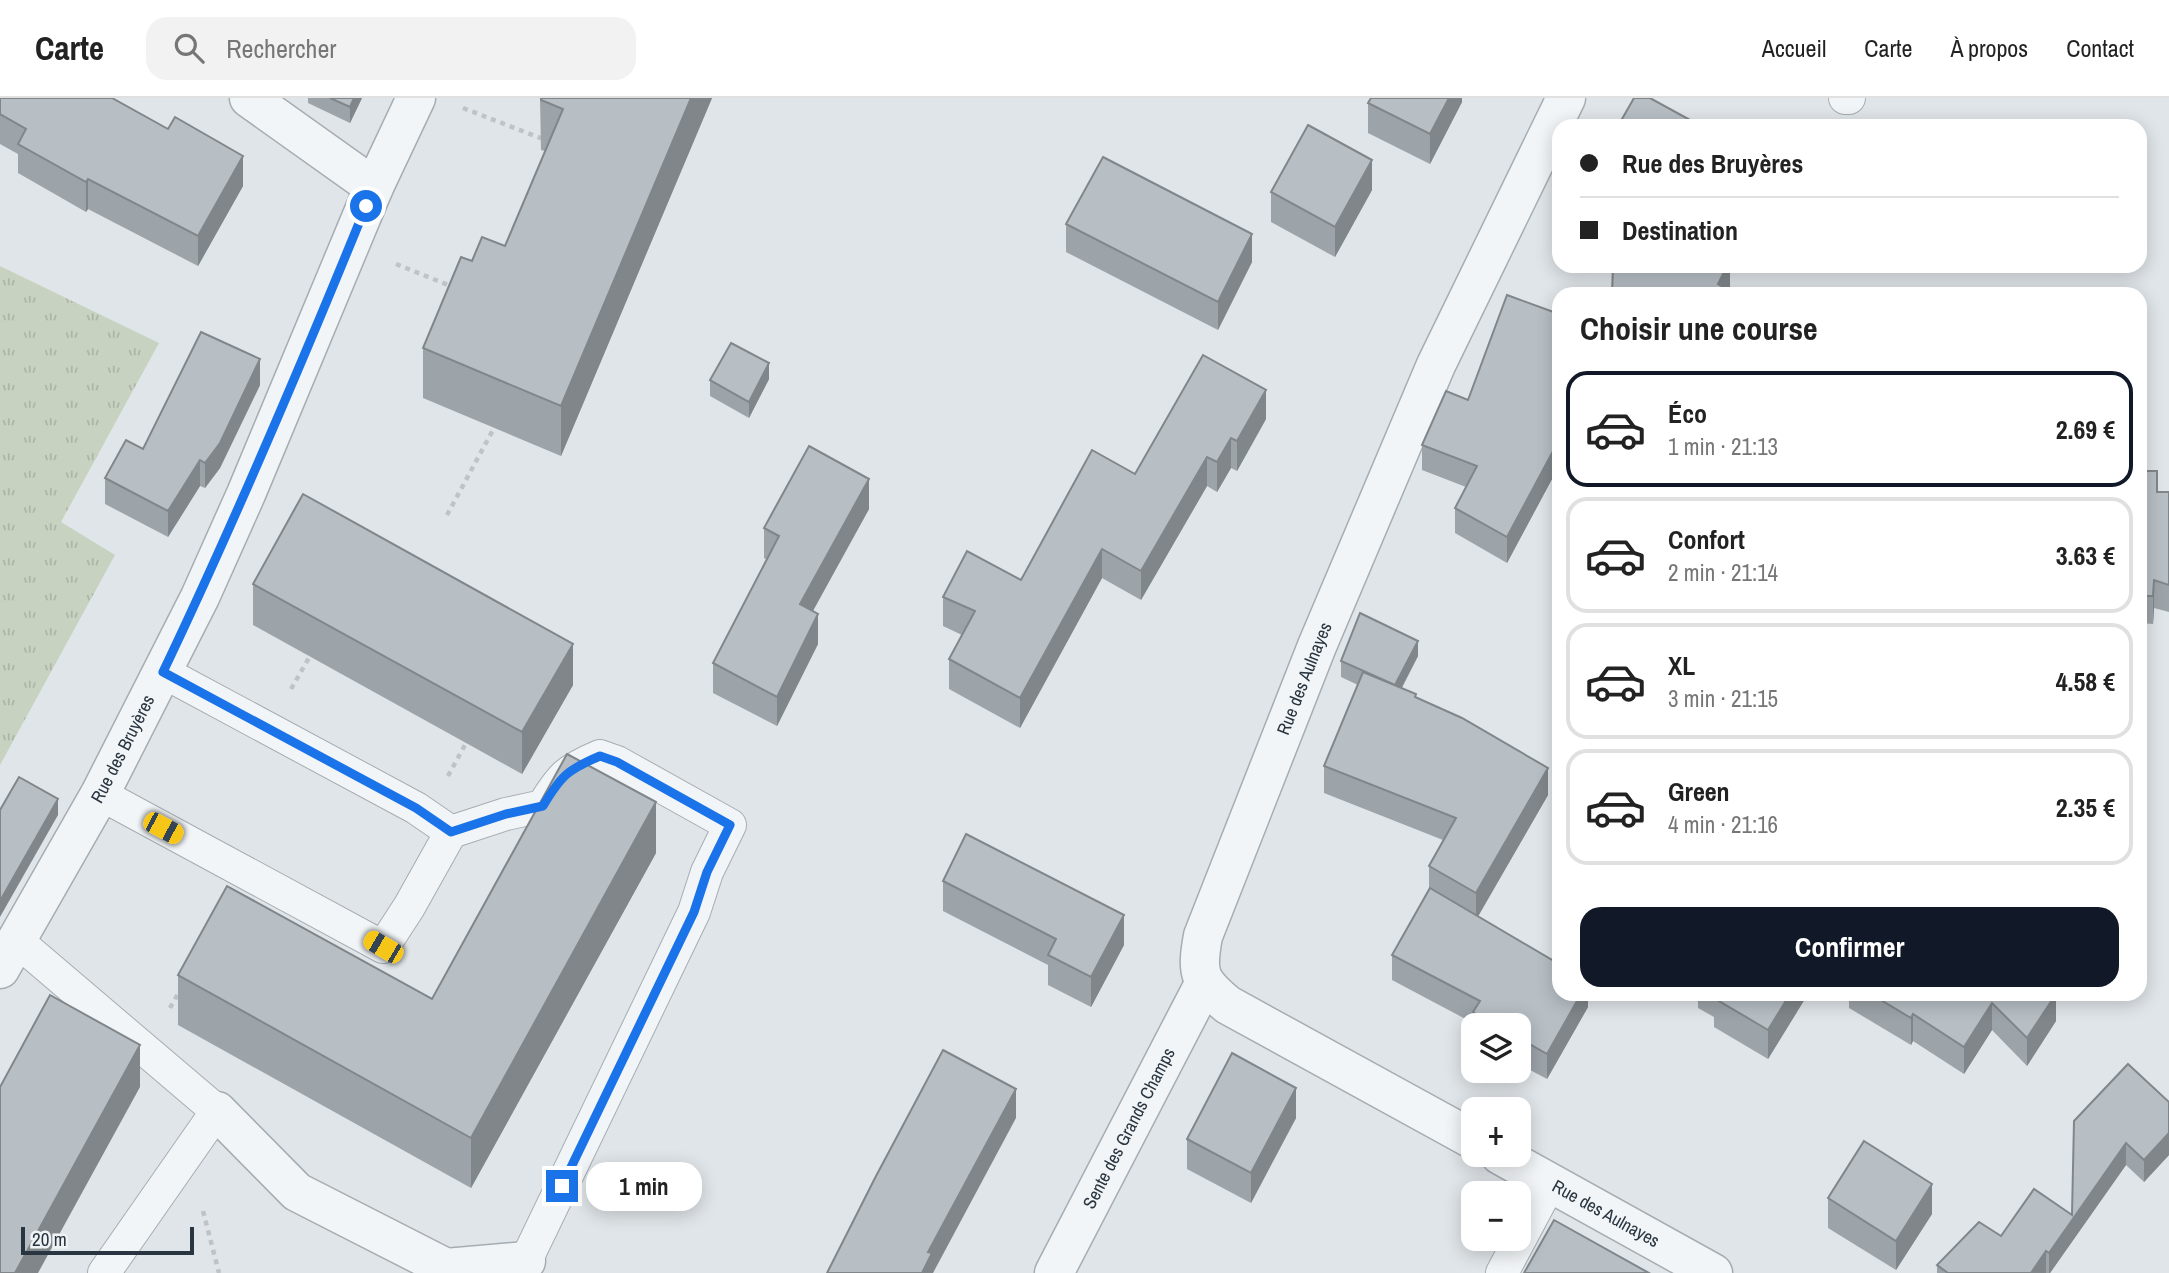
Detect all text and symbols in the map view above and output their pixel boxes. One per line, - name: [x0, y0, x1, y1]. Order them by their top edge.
- search box: [146, 17, 636, 80]
- text: Carte: [35, 26, 104, 70]
- icon: search: [170, 29, 208, 67]
- text: Rechercher: [226, 31, 336, 66]
- text: Accueil: [1762, 32, 1826, 64]
- text: Carte: [1864, 32, 1912, 64]
- text: À propos: [1950, 32, 2028, 64]
- text: Contact: [2066, 32, 2134, 64]
- text: Rue des Bruyères: [1622, 146, 1803, 181]
- route start: [350, 190, 382, 222]
- text: Destination: [1622, 213, 1738, 248]
- text: Choisir une course: [1580, 307, 1818, 350]
- text: Éco: [1668, 396, 1707, 431]
- icon: car: [1584, 398, 1647, 461]
- text: 2.69 €: [2056, 412, 2115, 447]
- text: 1 min · 21:13: [1668, 431, 1778, 462]
- text: Confort: [1668, 522, 1745, 557]
- icon: car: [1584, 524, 1647, 587]
- text: 3.63 €: [2056, 538, 2115, 573]
- text: 2 min · 21:14: [1668, 557, 1778, 588]
- street label: Rue des Aulnayes: [1270, 618, 1338, 738]
- text: XL: [1668, 648, 1695, 683]
- icon: car: [1584, 650, 1647, 713]
- text: 4.58 €: [2056, 664, 2115, 699]
- text: 3 min · 21:15: [1668, 683, 1778, 714]
- street label: Rue des Bruyères: [84, 690, 160, 808]
- text: Green: [1668, 774, 1730, 809]
- icon: car: [1584, 776, 1647, 839]
- text: 2.35 €: [2056, 790, 2115, 825]
- car: [140, 809, 187, 847]
- text: 4 min · 21:16: [1668, 809, 1778, 840]
- button: Confirmer: [1580, 907, 2119, 987]
- car: [360, 927, 407, 967]
- map controls: [1461, 1013, 1531, 1251]
- button: layers: [1461, 1013, 1531, 1083]
- street label: Sente des Grands Champs: [1076, 1043, 1181, 1213]
- button: +: [1461, 1097, 1531, 1167]
- callout: 1 min: [586, 1162, 702, 1210]
- route end: [546, 1170, 578, 1202]
- text: 1 min: [619, 1171, 669, 1202]
- street label: Rue des Aulnayes: [1548, 1173, 1664, 1253]
- button: −: [1461, 1181, 1531, 1251]
- scale bar: [21, 1224, 194, 1256]
- text: 20 m: [32, 1226, 67, 1252]

